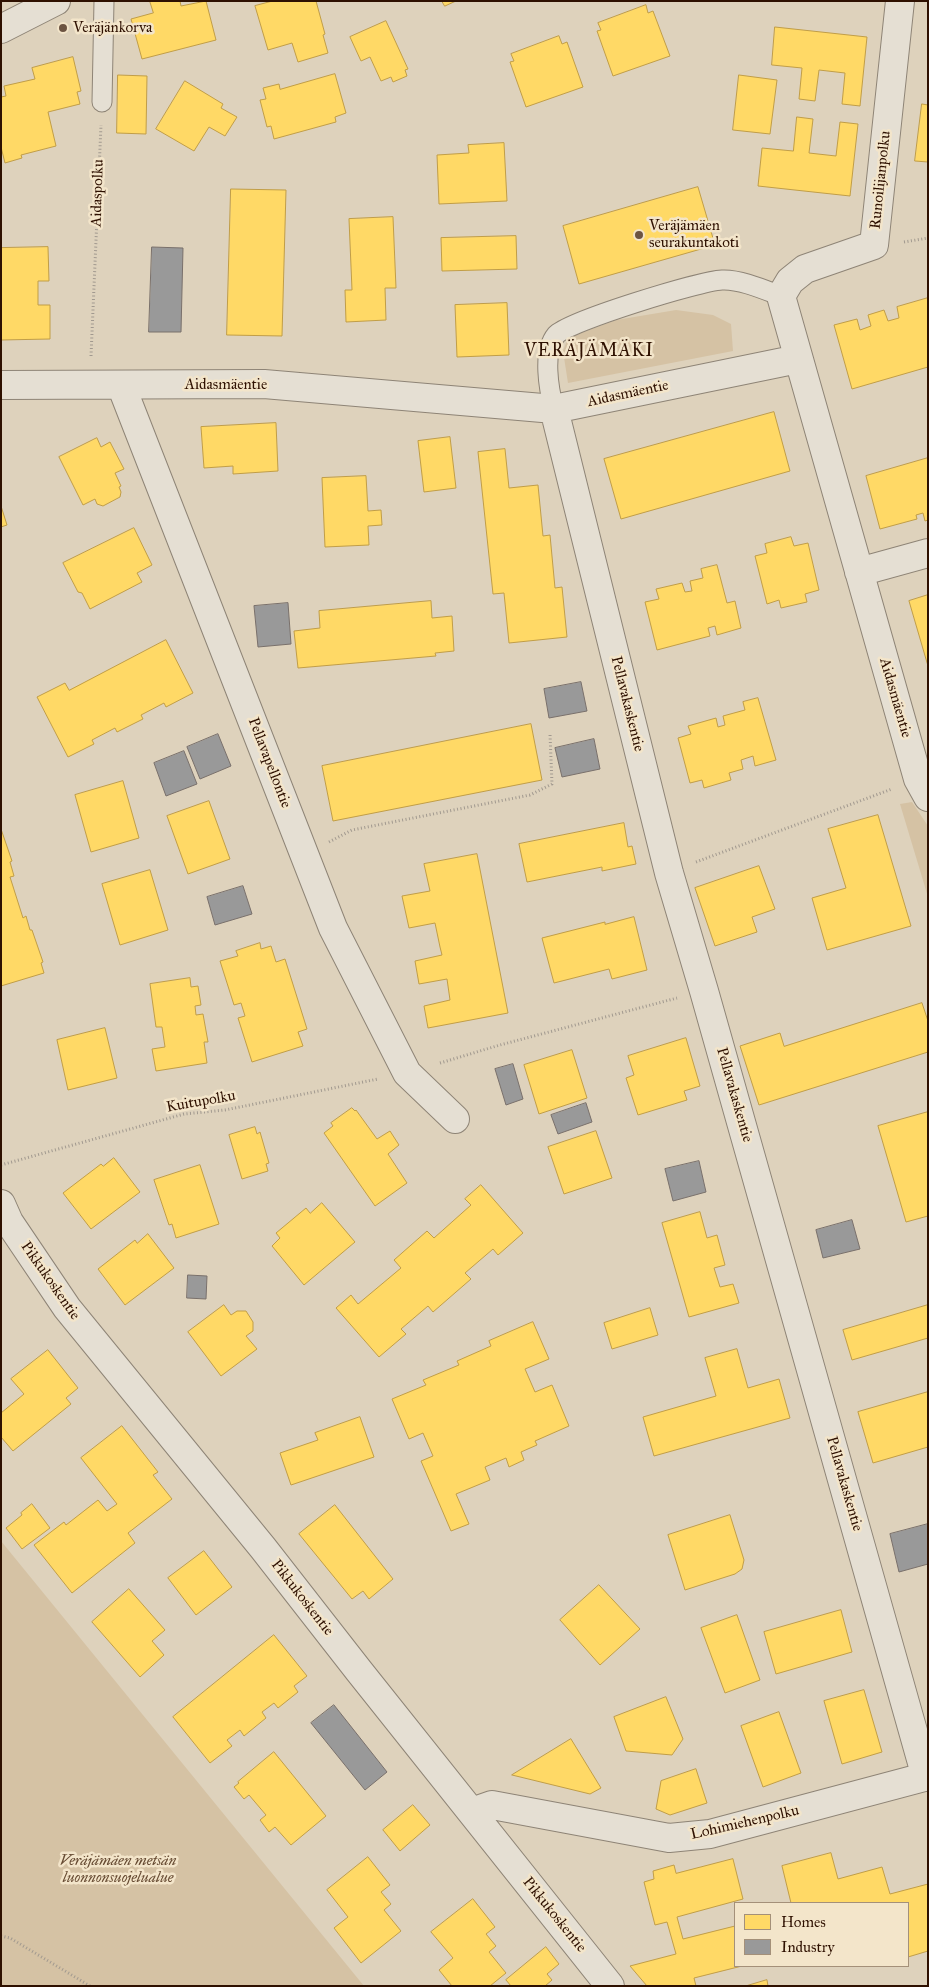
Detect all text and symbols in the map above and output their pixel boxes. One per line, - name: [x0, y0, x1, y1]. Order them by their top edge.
- place label: Veräjänkorva: [73, 19, 152, 37]
- marker: Veräjänkorva: [57, 22, 69, 34]
- street label: Runoilijanpolku: [867, 130, 895, 230]
- street label: Aidaspolku: [88, 159, 108, 227]
- place label: Veräjämäen seurakuntakoti: [649, 217, 739, 252]
- marker: Veräjämäen seurakuntakoti: [633, 229, 645, 241]
- district label: VERÄJÄMÄKI: [523, 341, 655, 363]
- street label: Aidasmäentie: [185, 376, 267, 394]
- street label: Aidasmäentie: [586, 377, 670, 411]
- street label: Pellavakaskentie: [606, 654, 648, 754]
- street label: Aidasmäentie: [875, 656, 915, 740]
- street label: Pellavapellontie: [244, 715, 294, 811]
- street label: Pellavakaskentie: [712, 1046, 756, 1144]
- street label: Kuitupolku: [165, 1087, 237, 1117]
- street label: Pikkukoskentie: [16, 1238, 84, 1324]
- street label: Pellavakaskentie: [822, 1435, 866, 1533]
- street label: Pikkukoskentie: [267, 1556, 337, 1640]
- street label: Lohimiehenpolku: [689, 1802, 801, 1844]
- park label: Veräjämäen metsän luonnonsuojelualue: [60, 1852, 176, 1887]
- street label: Pikkukoskentie: [518, 1874, 590, 1956]
- legend: [734, 1902, 909, 1967]
- text: Homes: [781, 1913, 826, 1931]
- text: Industry: [781, 1938, 835, 1956]

